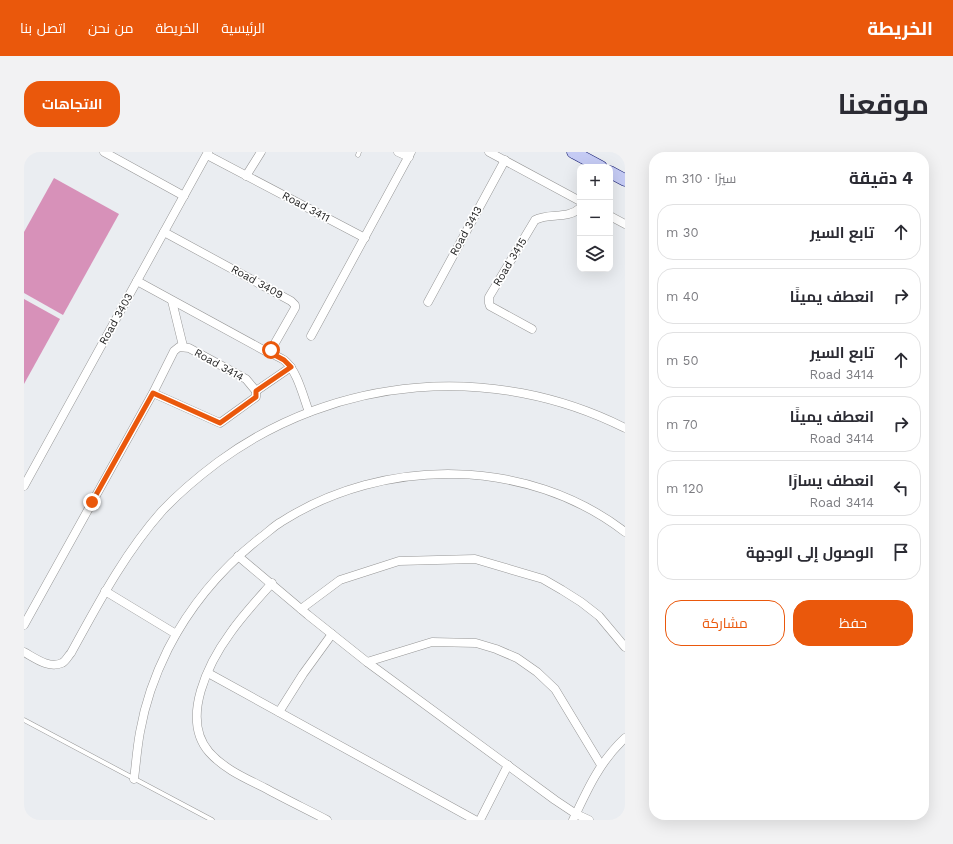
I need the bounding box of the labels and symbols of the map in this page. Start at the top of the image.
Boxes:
street label: Road 3411 [280,189,332,225]
street label: Road 3413 [447,204,485,258]
street label: Road 3415 [490,235,530,289]
street label: Road 3409 [229,262,285,302]
street label: Road 3403 [97,291,135,347]
route start [262,341,280,359]
street label: Road 3414 [192,346,246,384]
route end [83,493,101,511]

